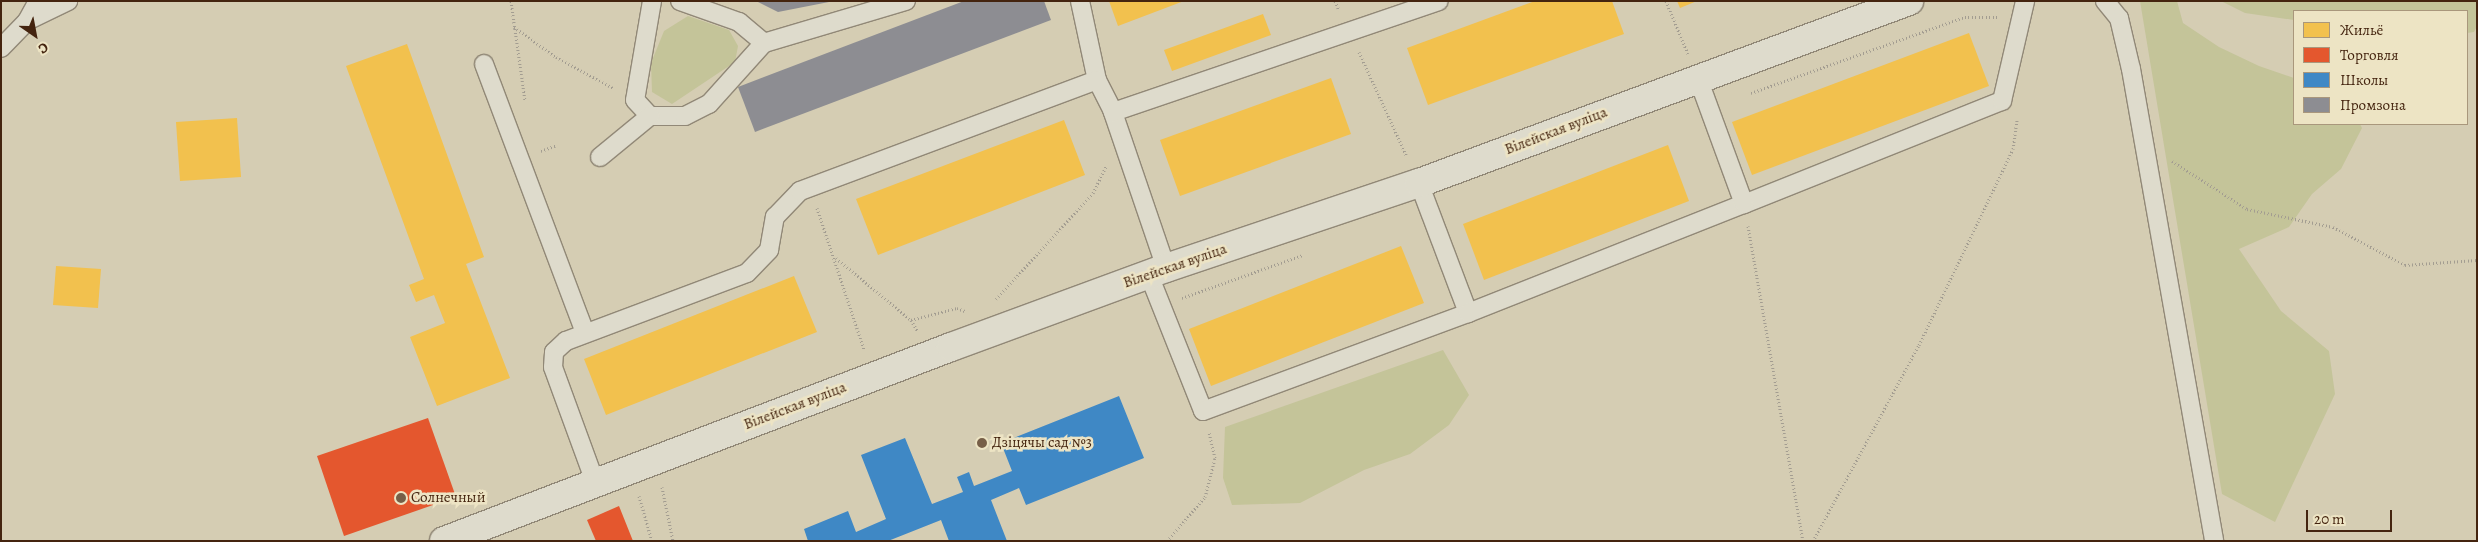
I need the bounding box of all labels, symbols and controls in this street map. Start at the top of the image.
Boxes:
north arrow [10,10,60,60]
legend [2293,10,2468,125]
text: Жильё [2340,20,2383,40]
text: С [35,38,52,58]
text: Торговля [2340,45,2398,65]
text: Школы [2340,70,2388,90]
text: Промзона [2340,95,2406,115]
street label: Вілейская вуліца [1502,103,1610,159]
street label: Вілейская вуліца [1121,240,1229,292]
street label: Вілейская вуліца [741,378,849,434]
place label: Дзіцячы сад №3 [992,434,1092,452]
marker: Дзіцячы сад №3 [976,437,988,449]
place label: Солнечный [411,489,485,507]
marker: Солнечный [395,492,407,504]
scale bar [2308,500,2394,532]
text: 20 m [2314,509,2345,529]

